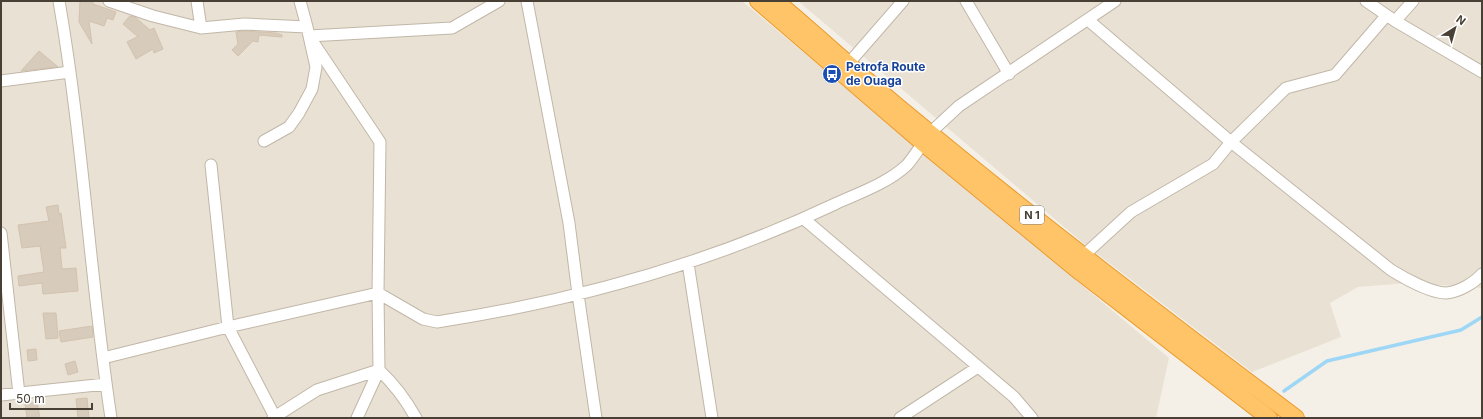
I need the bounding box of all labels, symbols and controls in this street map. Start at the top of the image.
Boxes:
north arrow [1435,8,1475,48]
text: N [1453,12,1469,28]
place label: Petrofa Route de Ouaga [846,59,926,88]
bus stop icon: Petrofa Route de Ouaga [821,63,843,85]
road number: N 1 [1020,206,1044,224]
scale bar [10,385,92,411]
text: 50 m [16,391,45,406]

